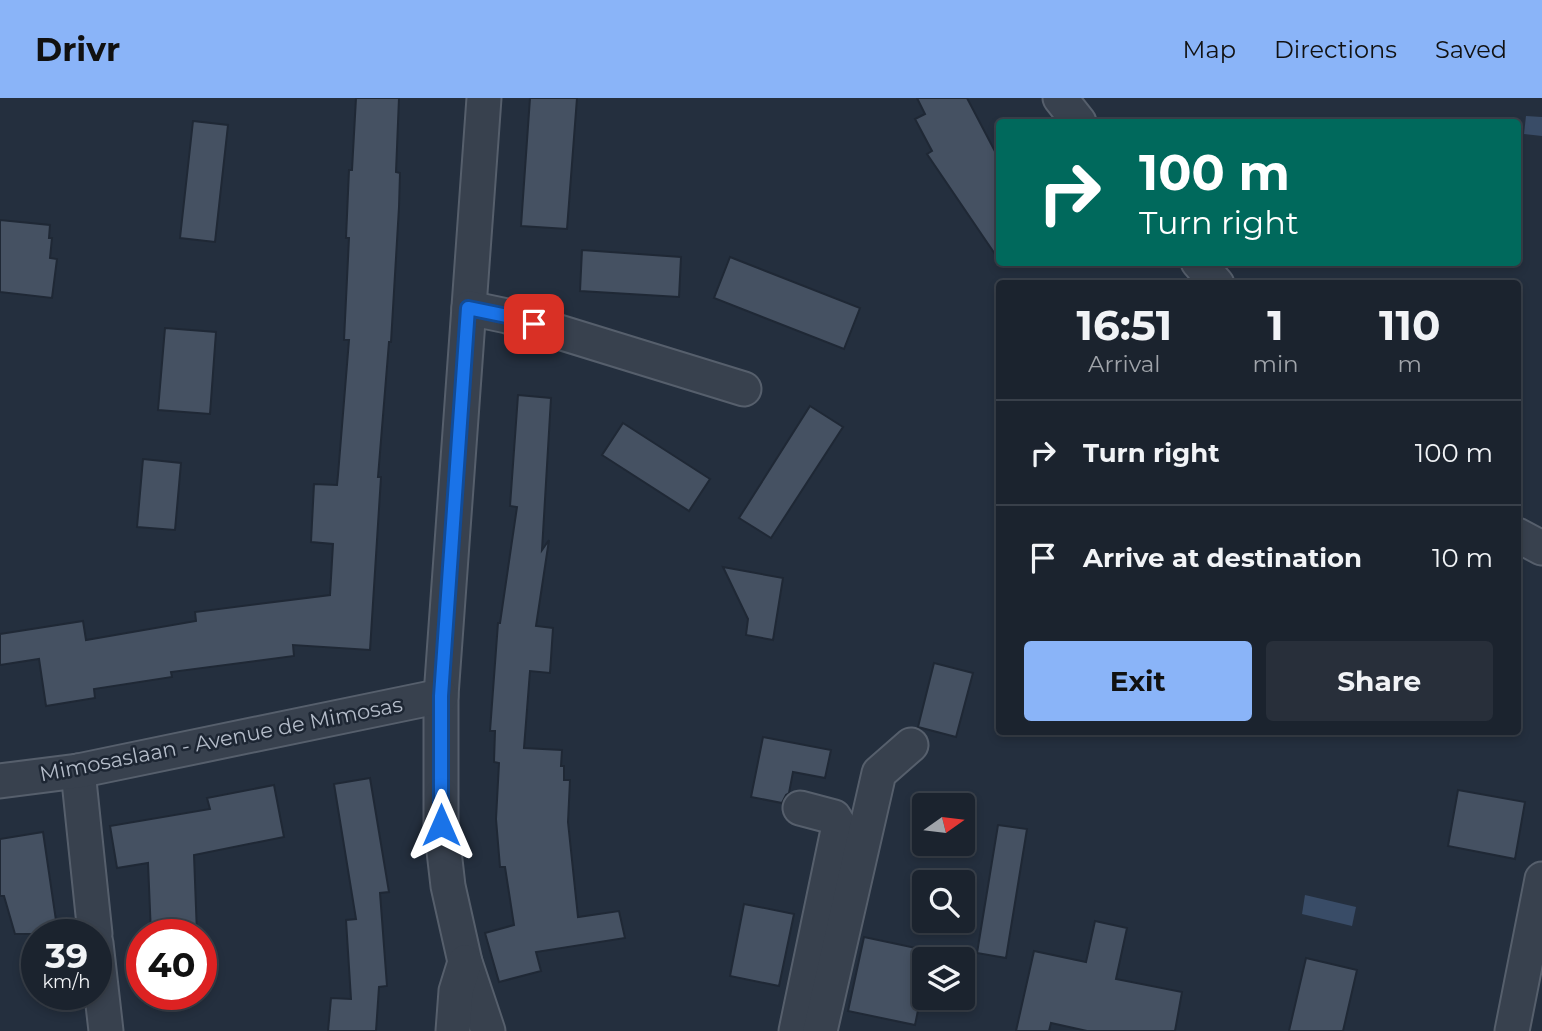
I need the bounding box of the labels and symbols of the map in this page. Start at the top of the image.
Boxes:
pin [504,294,564,354]
street label: Mimosaslaan - Avenue de Mimosas [38,692,404,786]
position arrow [404,788,478,862]
north arrow [912,793,975,856]
speed limit sign: 40 [126,919,217,1010]

